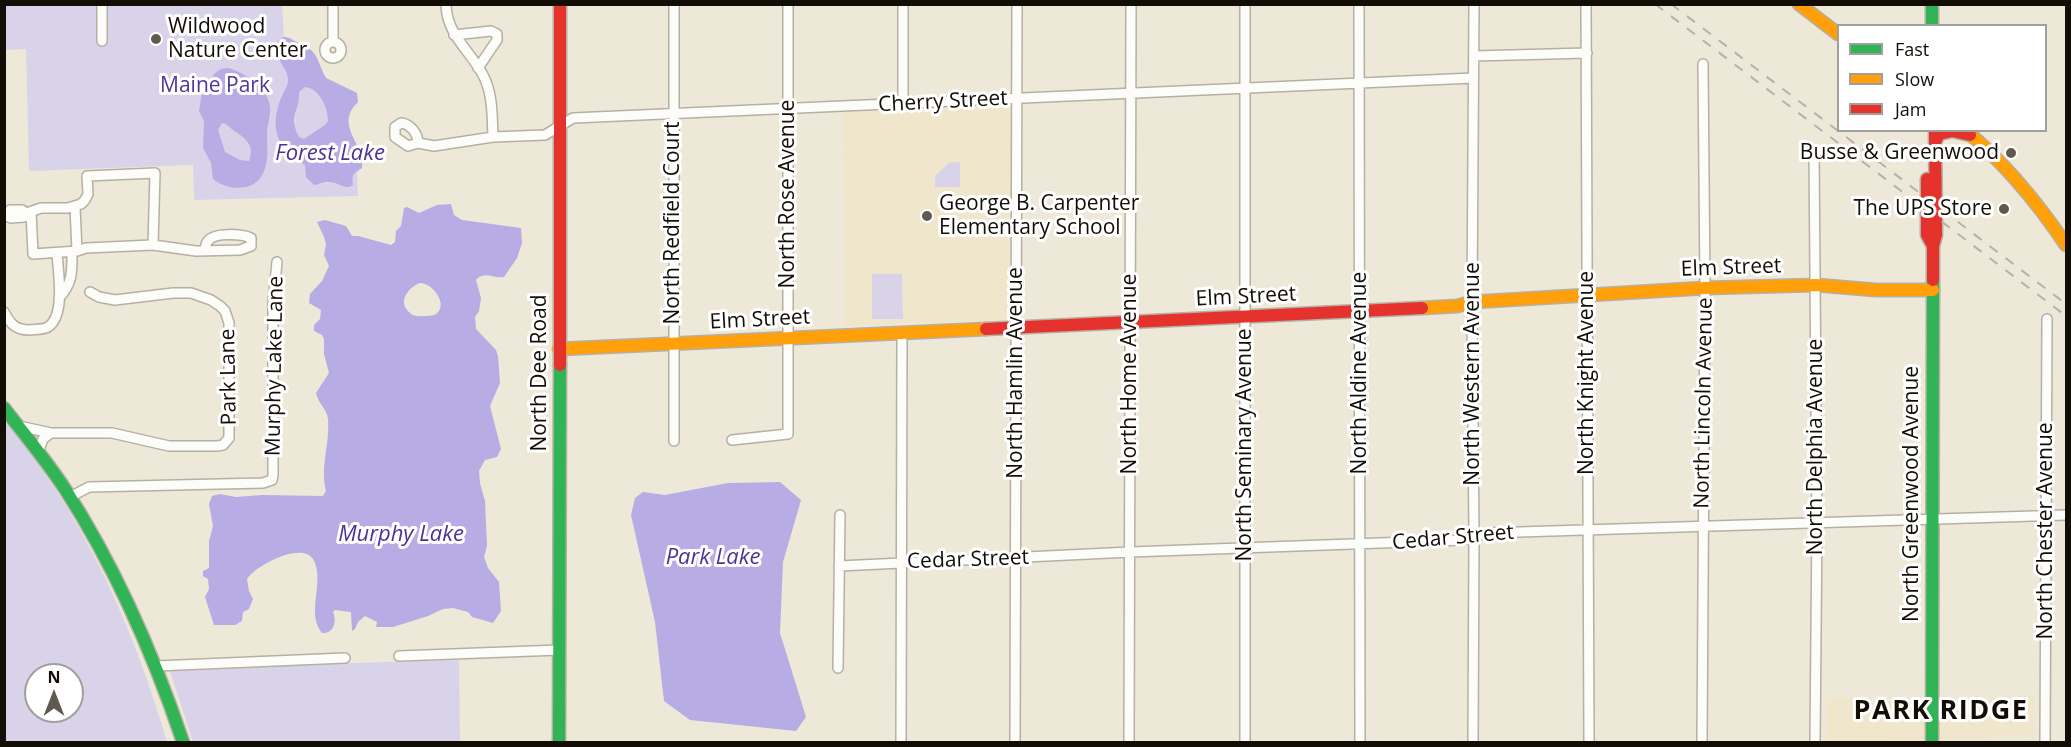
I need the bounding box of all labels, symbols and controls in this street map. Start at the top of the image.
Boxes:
place label: Wildwood Nature Center [168,14,307,64]
legend [1837,24,2047,132]
marker: Wildwood Nature Center [149,32,163,46]
text: Fast [1895,37,1929,61]
text: Slow [1895,67,1934,91]
park label: Maine Park [160,73,270,99]
street label: Cherry Street [878,86,1008,118]
text: Jam [1895,97,1927,121]
street label: North Rose Avenue [775,100,801,288]
street label: North Redfield Court [660,121,686,325]
place label: Busse & Greenwood [1800,140,1999,166]
water label: Forest Lake [275,141,385,167]
marker: Busse & Greenwood [2004,146,2018,160]
place label: George B. Carpenter Elementary School [939,191,1139,241]
place label: The UPS Store [1853,196,1992,222]
marker: The UPS Store [1997,202,2011,216]
marker: George B. Carpenter Elementary School [920,209,934,223]
street label: Elm Street [1680,254,1782,282]
street label: North Western Avenue [1460,262,1486,486]
street label: North Hamlin Avenue [1003,267,1029,479]
street label: North Knight Avenue [1574,271,1600,475]
street label: North Aldine Avenue [1347,272,1373,474]
street label: North Home Avenue [1117,274,1143,474]
street label: Murphy Lake Lane [261,276,289,456]
street label: Elm Street [1195,282,1297,312]
street label: North Dee Road [527,294,553,452]
street label: North Lincoln Avenue [1690,297,1718,509]
street label: Elm Street [709,305,811,335]
street label: Park Lane [216,328,242,426]
street label: North Seminary Avenue [1232,328,1258,562]
street label: North Delphia Avenue [1803,339,1829,555]
street label: North Greenwood Avenue [1899,366,1925,622]
street label: North Chester Avenue [2033,422,2059,640]
street label: Cedar Street [1391,520,1515,556]
water label: Murphy Lake [338,522,464,548]
water label: Park Lake [666,545,760,571]
street label: Cedar Street [906,545,1030,575]
north arrow [24,663,84,723]
text: N [47,666,61,688]
district label: PARK RIDGE [1854,695,2028,727]

